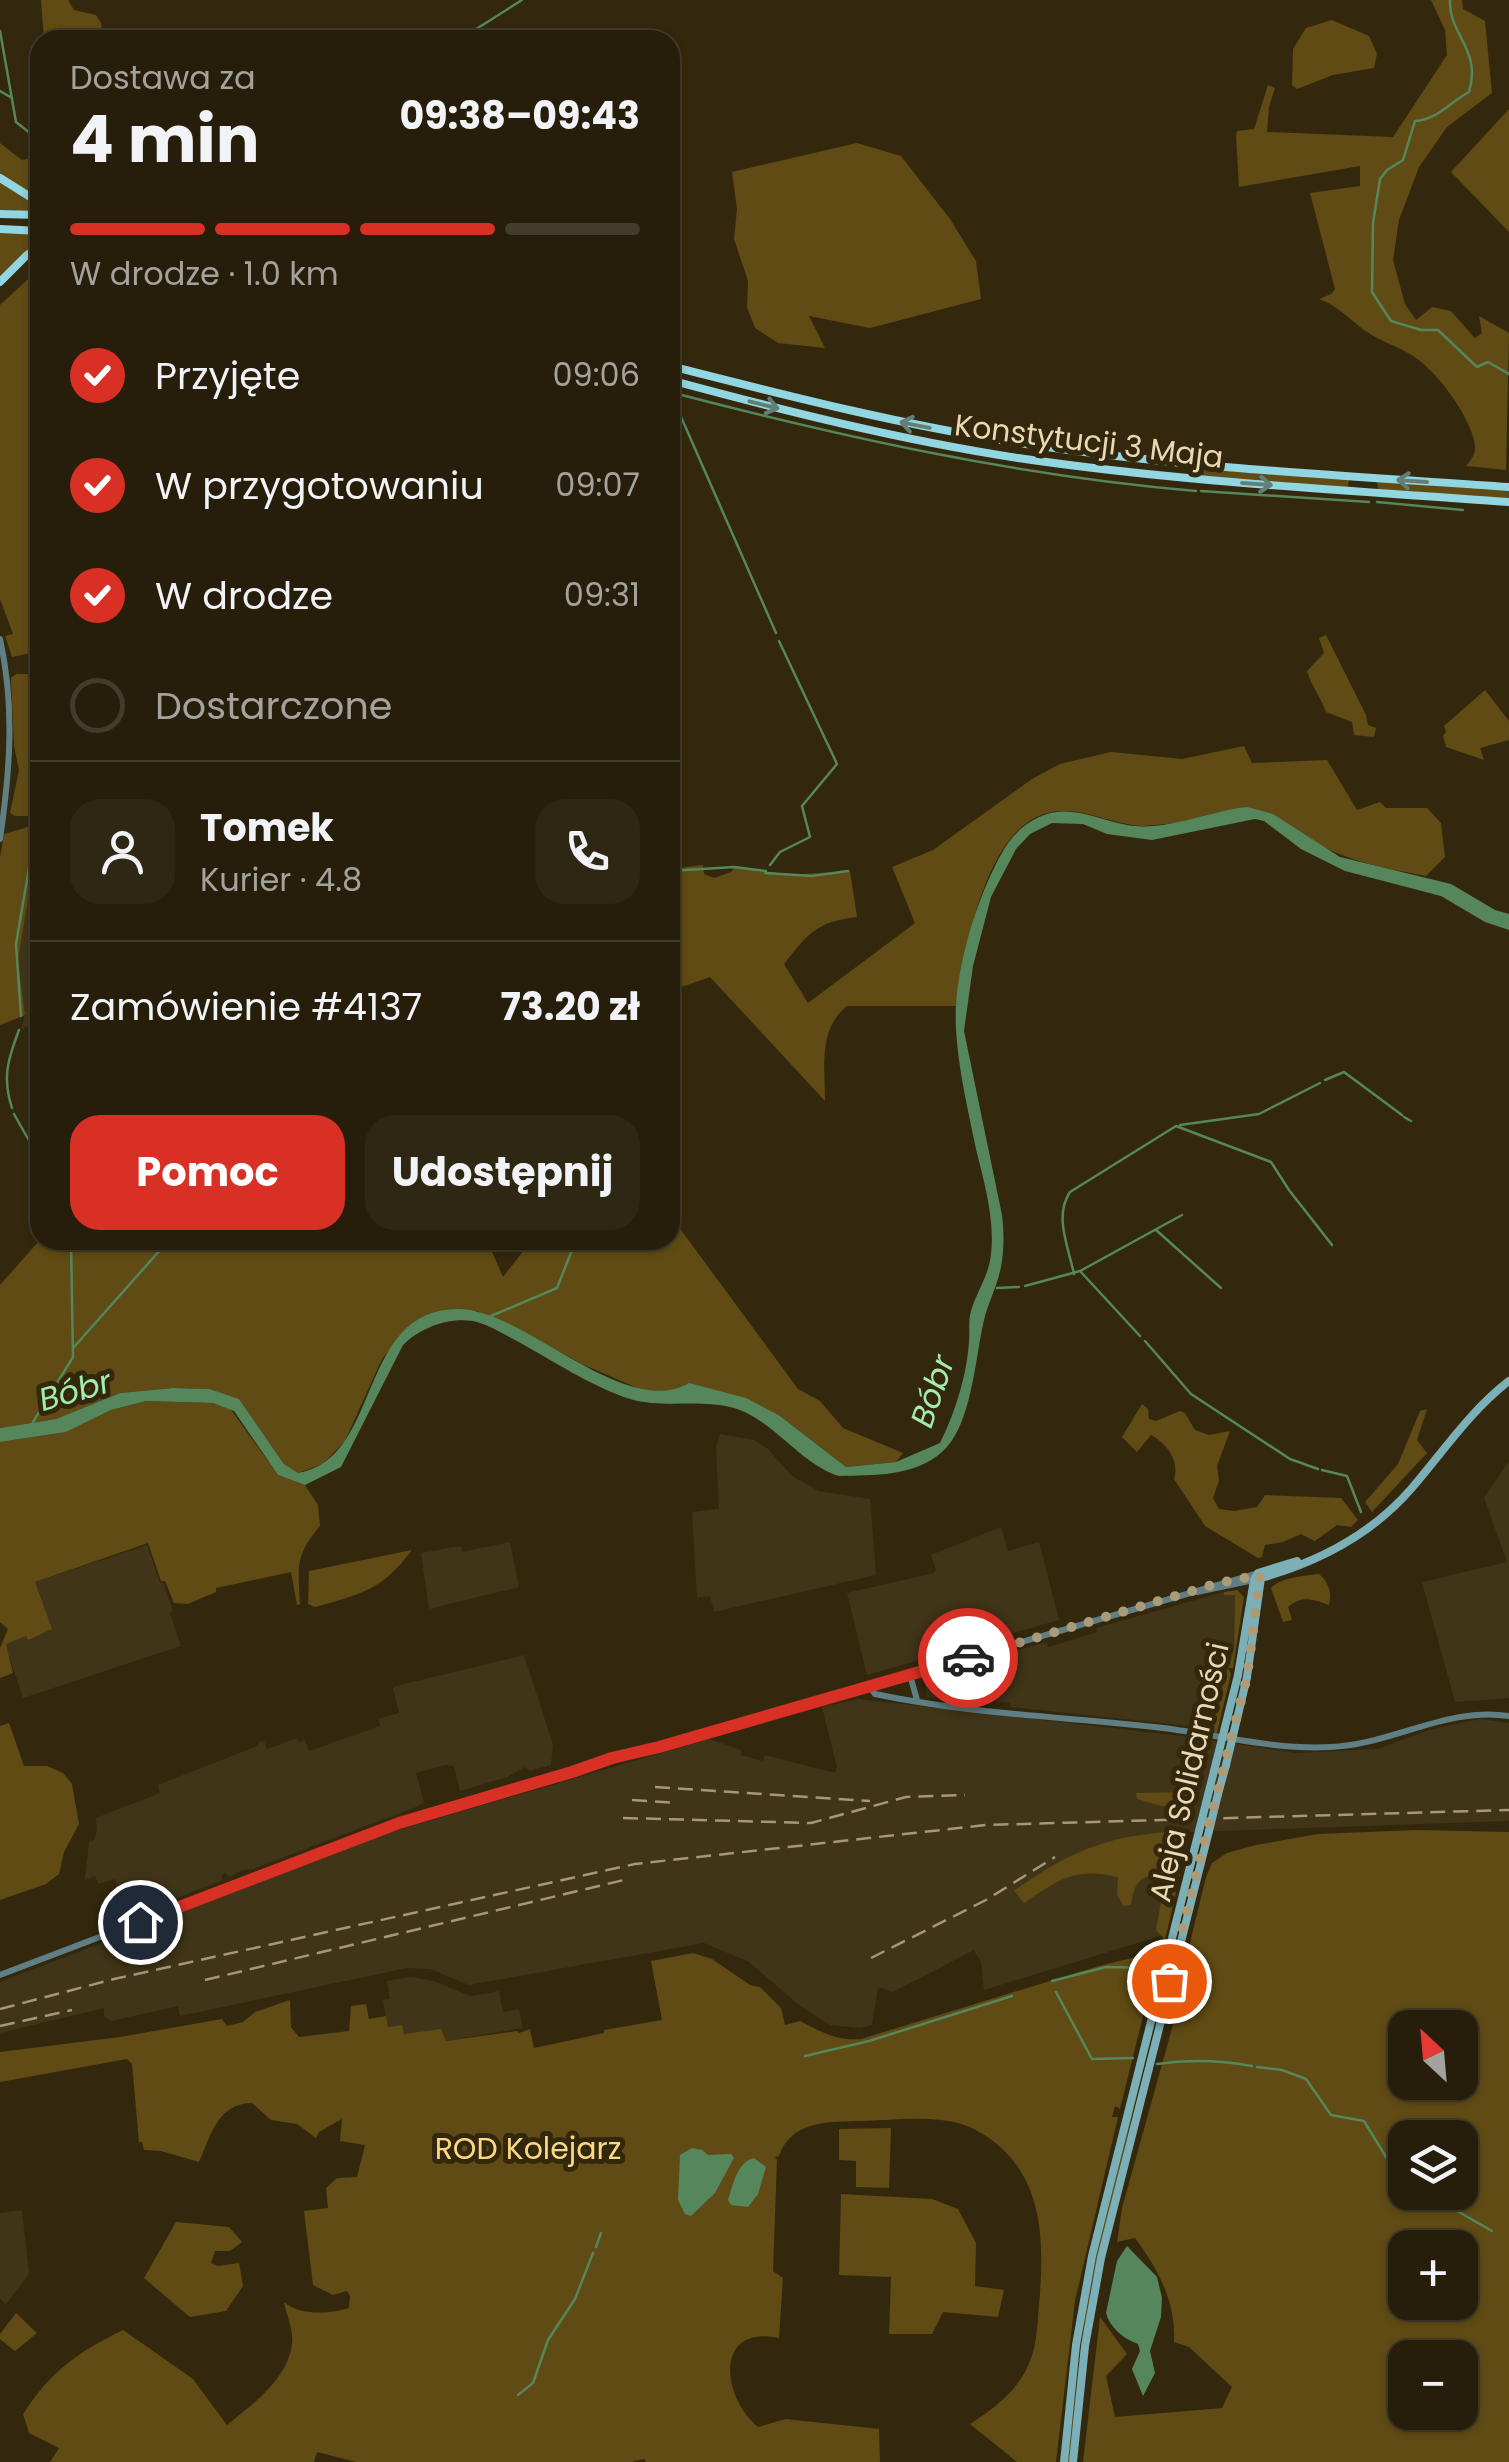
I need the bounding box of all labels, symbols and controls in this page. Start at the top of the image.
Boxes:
text: Dostawa za [70,55,256,100]
text: 09:38–09:43 [399,89,640,142]
text: 4 min [70,94,260,185]
text: W drodze · 1.0 km [70,251,339,296]
icon: check [70,348,125,403]
text: Przyjęte [155,349,300,402]
text: 09:06 [553,352,640,397]
one-way arrow [747,397,779,415]
street label: Konstytucji 3 Maja [952,403,1226,479]
one-way arrow [899,415,932,434]
icon: check [70,458,125,513]
text: W przygotowaniu [155,459,484,512]
text: 09:07 [555,462,640,507]
one-way arrow [1396,471,1428,490]
one-way arrow [1241,475,1273,494]
icon: check [70,568,125,623]
text: W drodze [155,569,333,622]
text: 09:31 [564,572,640,617]
text: Dostarczone [155,679,392,732]
button: person [70,799,175,904]
button: phone [535,799,640,904]
text: Tomek [200,801,334,854]
text: Kurier · 4.8 [200,857,362,902]
text: Zamówienie #4137 [70,980,422,1033]
text: 73.20 zł [500,980,640,1033]
button: Pomoc [70,1115,345,1230]
button: Udostępnij [365,1115,640,1230]
water label: Bóbr [899,1348,966,1433]
water label: Bóbr [33,1358,118,1422]
courier [918,1608,1018,1708]
icon: car [941,1631,996,1686]
street label: Aleja Solidarności [1138,1638,1240,1906]
pin [98,1880,183,1965]
icon: home [113,1895,168,1950]
pin [1127,1939,1212,2024]
icon: bag [1142,1954,1197,2009]
north arrow [1388,2010,1478,2100]
map controls [1388,2010,1478,2430]
button: layers [1388,2120,1478,2210]
park label: ROD Kolejarz [435,2127,621,2170]
button: + [1388,2230,1478,2320]
button: − [1388,2340,1478,2430]

